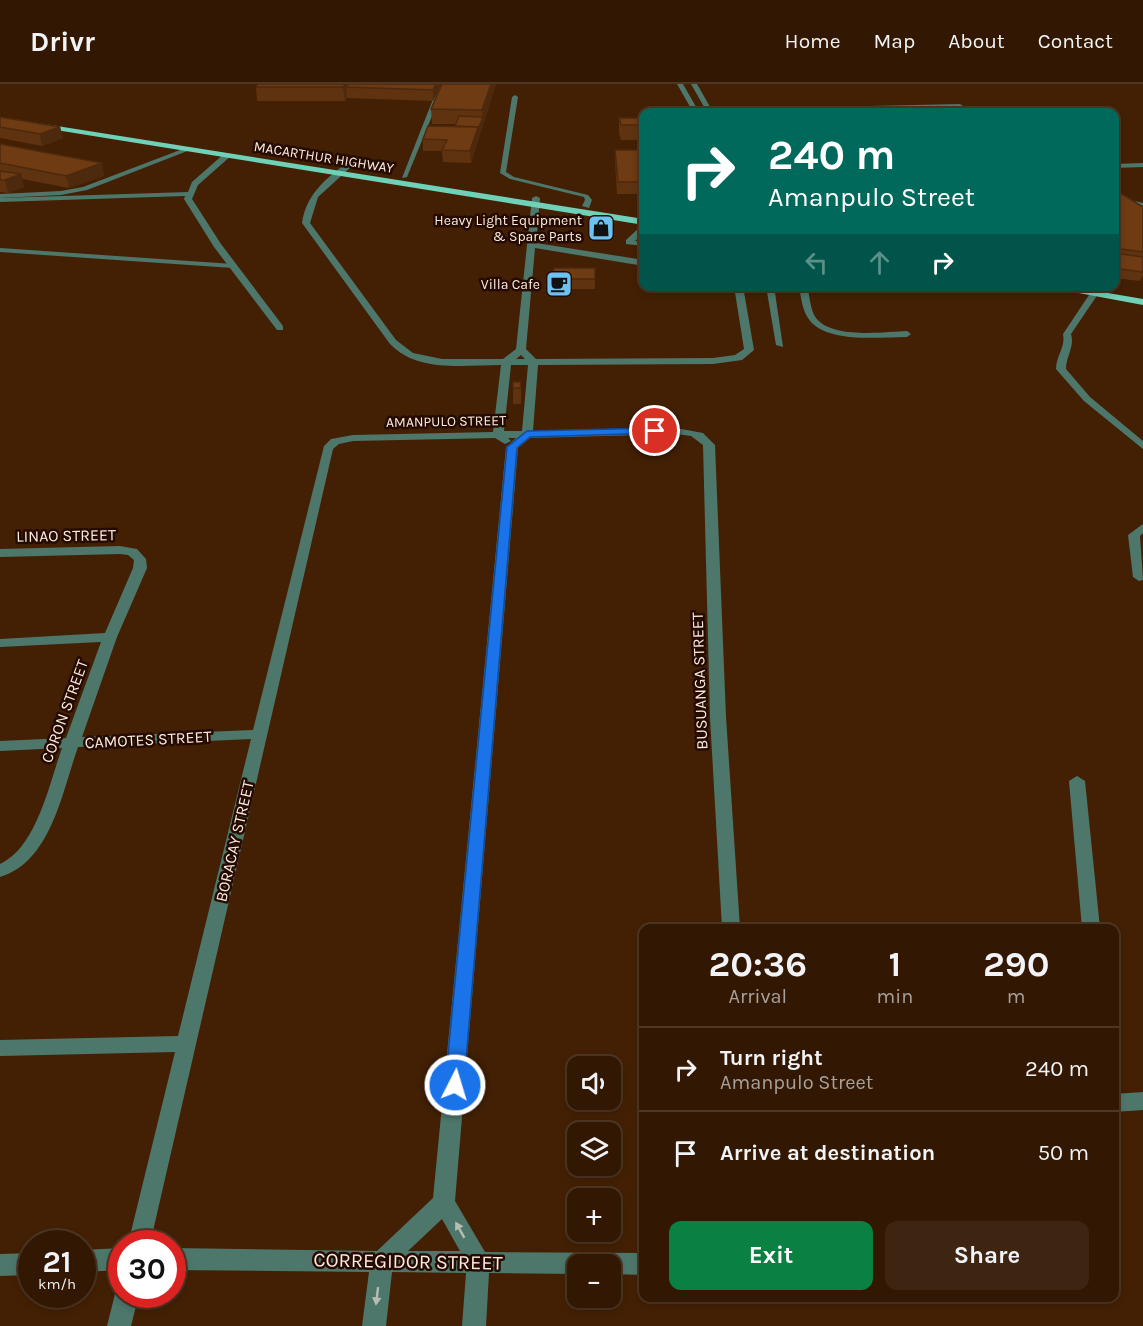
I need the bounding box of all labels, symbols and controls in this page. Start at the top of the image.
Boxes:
text: Drivr [30,25,95,58]
text: Home [785,29,841,53]
text: Map [874,29,915,53]
text: About [948,29,1005,53]
text: Contact [1038,29,1113,53]
text: 240 m [768,130,895,180]
icon: right [669,132,747,210]
street label: MACARTHUR HIGHWAY [253,138,395,177]
text: Amanpulo Street [768,181,975,213]
place label: Heavy Light Equipment & Spare Parts [434,212,582,245]
shop icon: Heavy Light Equipment & Spare Parts [586,213,616,243]
icon: left [800,246,833,279]
icon: ahead [863,246,896,279]
icon: right [926,246,959,279]
cafe icon: Villa Cafe [544,269,574,299]
place label: Villa Cafe [481,276,540,293]
pin [629,405,680,456]
street label: AMANPULO STREET [386,412,506,431]
icon: arrive [638,414,671,447]
street label: LINAO STREET [16,525,116,546]
street label: BUSUANGA STREET [688,612,711,750]
street label: CORON STREET [37,657,92,765]
street label: CAMOTES STREET [84,727,212,752]
street label: BORACAY STREET [211,779,258,904]
text: 20:36 [709,943,807,985]
text: 1 [889,943,901,985]
text: 290 [983,943,1049,985]
text: Arrival [729,985,787,1008]
text: min [877,985,913,1008]
text: m [1007,985,1026,1008]
text: Turn right [720,1045,823,1071]
position arrow [423,1053,487,1117]
icon: right [669,1053,702,1086]
map controls [567,1056,621,1308]
button: sound [567,1056,621,1110]
text: 240 m [1025,1056,1089,1082]
text: Amanpulo Street [720,1071,873,1094]
button: layers [567,1122,621,1176]
icon: arrive [669,1137,702,1170]
text: Arrive at destination [720,1140,935,1166]
text: 50 m [1038,1140,1089,1166]
button: + [567,1188,621,1242]
one-way arrow [455,1221,465,1238]
button: Exit [669,1221,873,1290]
button: Share [885,1221,1089,1290]
speed limit sign: 30 [108,1230,186,1308]
text: 21 [43,1244,71,1280]
street label: CORREGIDOR STREET [313,1248,503,1275]
button: − [567,1254,621,1308]
text: km/h [38,1275,76,1293]
one-way arrow [373,1287,382,1306]

